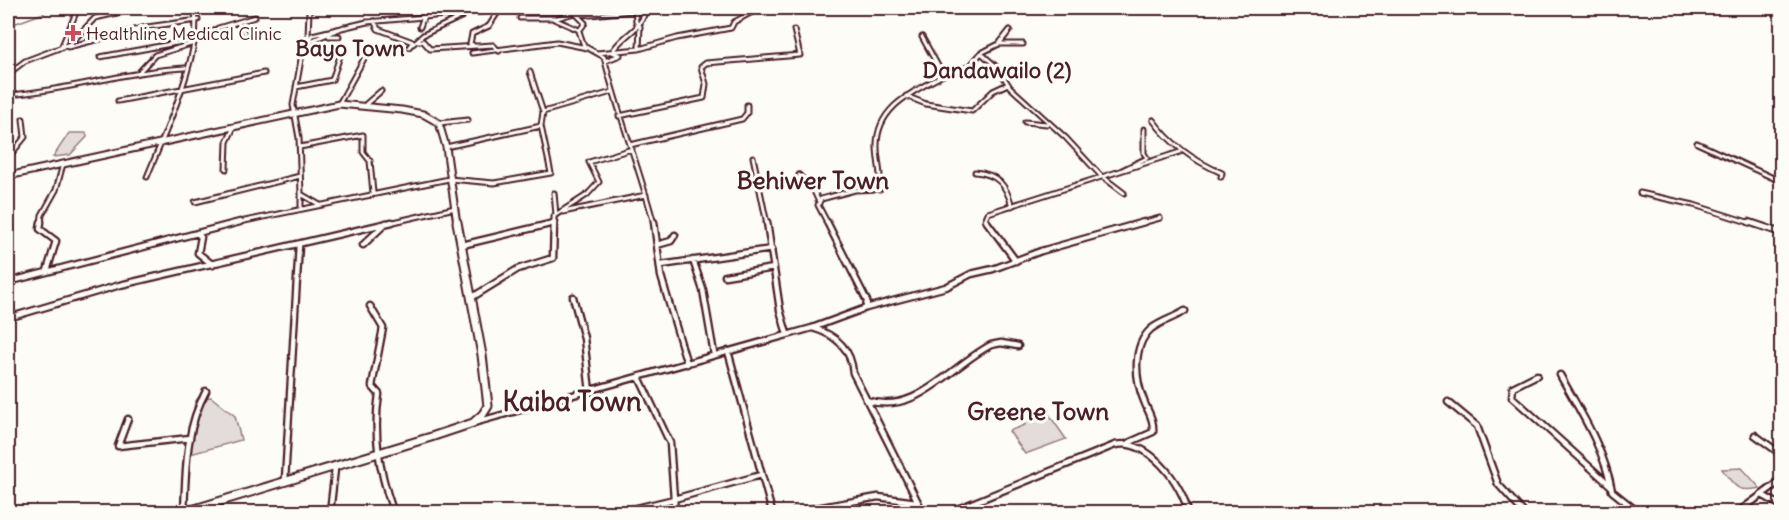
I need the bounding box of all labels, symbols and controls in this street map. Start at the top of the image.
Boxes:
place label: Healthline Medical Clinic [86,22,282,45]
marker: Healthline Medical Clinic [64,24,82,42]
district label: Bayo Town [295,34,405,62]
district label: Dandawailo (2) [923,56,1072,84]
district label: Behiwer Town [737,165,889,195]
district label: Kaiba Town [502,384,642,418]
district label: Greene Town [967,396,1109,426]

